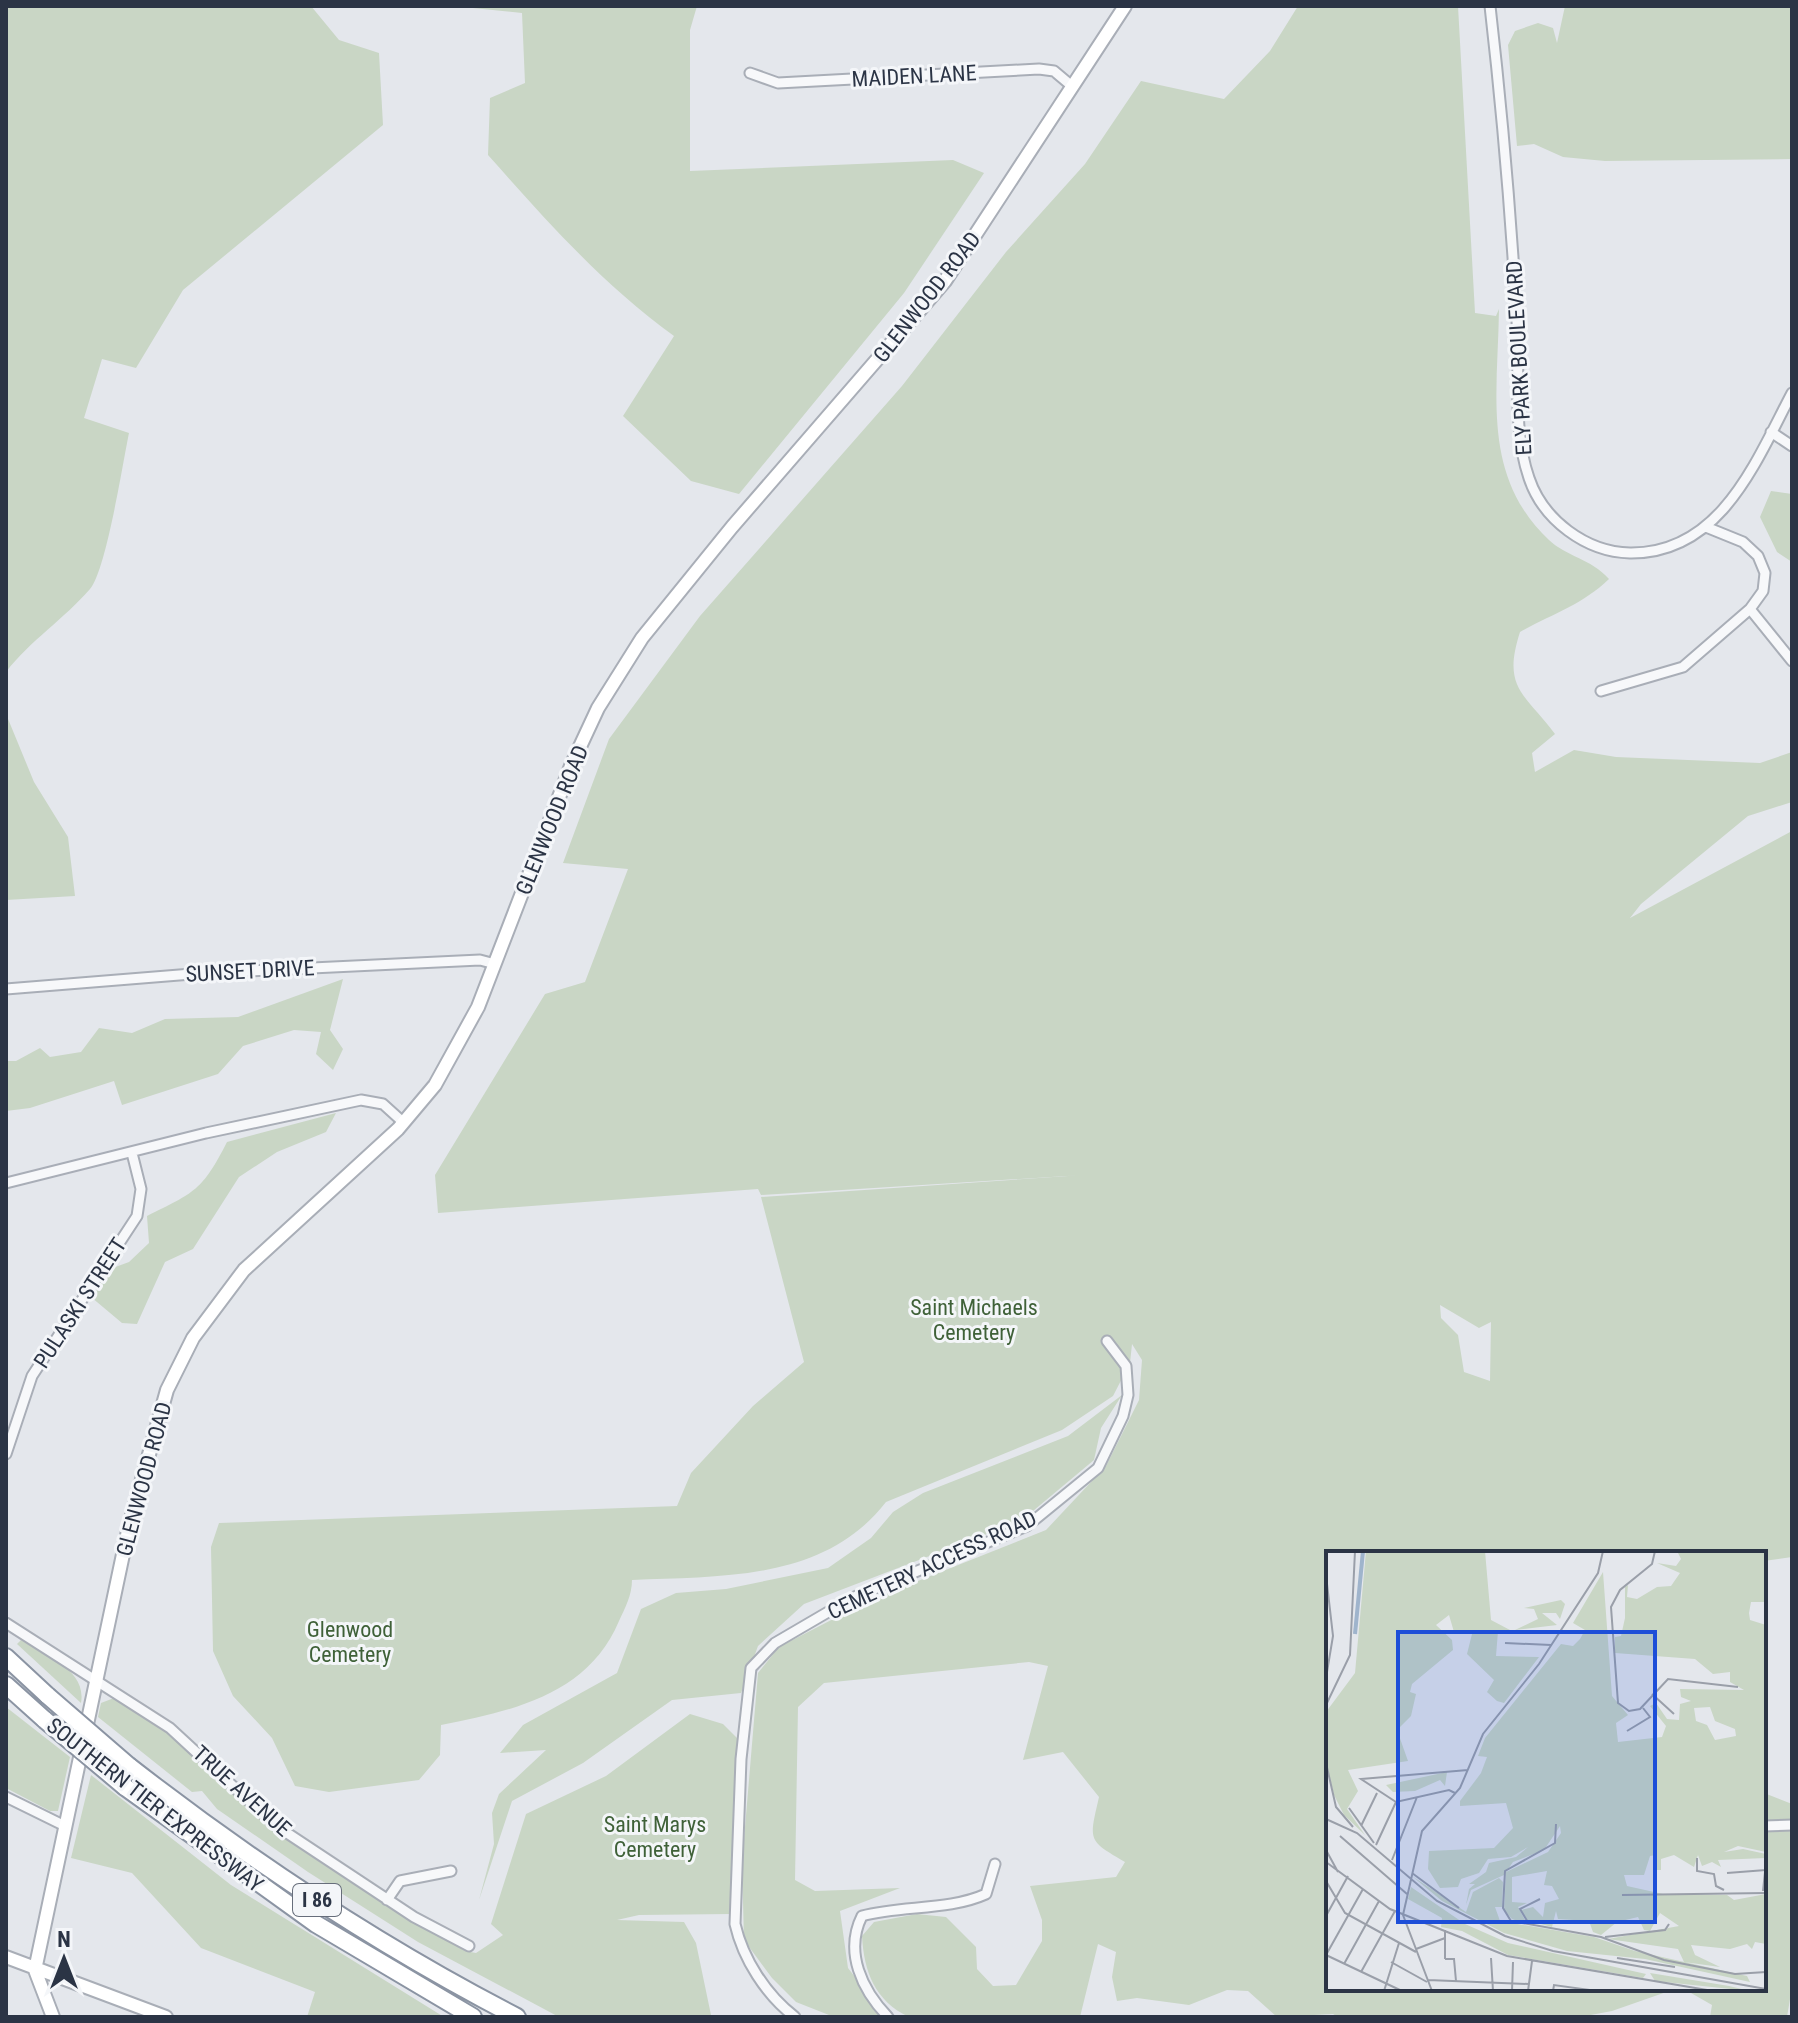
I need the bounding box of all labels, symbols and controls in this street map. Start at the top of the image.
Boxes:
street label: MAIDEN LANE [851,60,977,92]
street label: GLENWOOD ROAD [868,227,986,367]
street label: ELY PARK BOULEVARD [1501,260,1537,456]
street label: GLENWOOD ROAD [511,742,593,898]
street label: SUNSET DRIVE [185,955,315,987]
street label: PULASKI STREET [29,1233,131,1373]
park label: Saint Michaels Cemetery [910,1295,1038,1345]
street label: GLENWOOD ROAD [111,1399,177,1559]
street label: CEMETERY ACCESS ROAD [824,1506,1040,1624]
inset map [1326,1551,1766,1991]
park label: Glenwood Cemetery [307,1617,393,1667]
street label: SOUTHERN TIER EXPRESSWAY [42,1713,269,1898]
street label: TRUE AVENUE [188,1740,296,1842]
park label: Saint Marys Cemetery [604,1812,706,1862]
road number: I 86 [293,1884,341,1916]
north arrow [24,1919,104,1999]
text: N [57,1927,71,1952]

